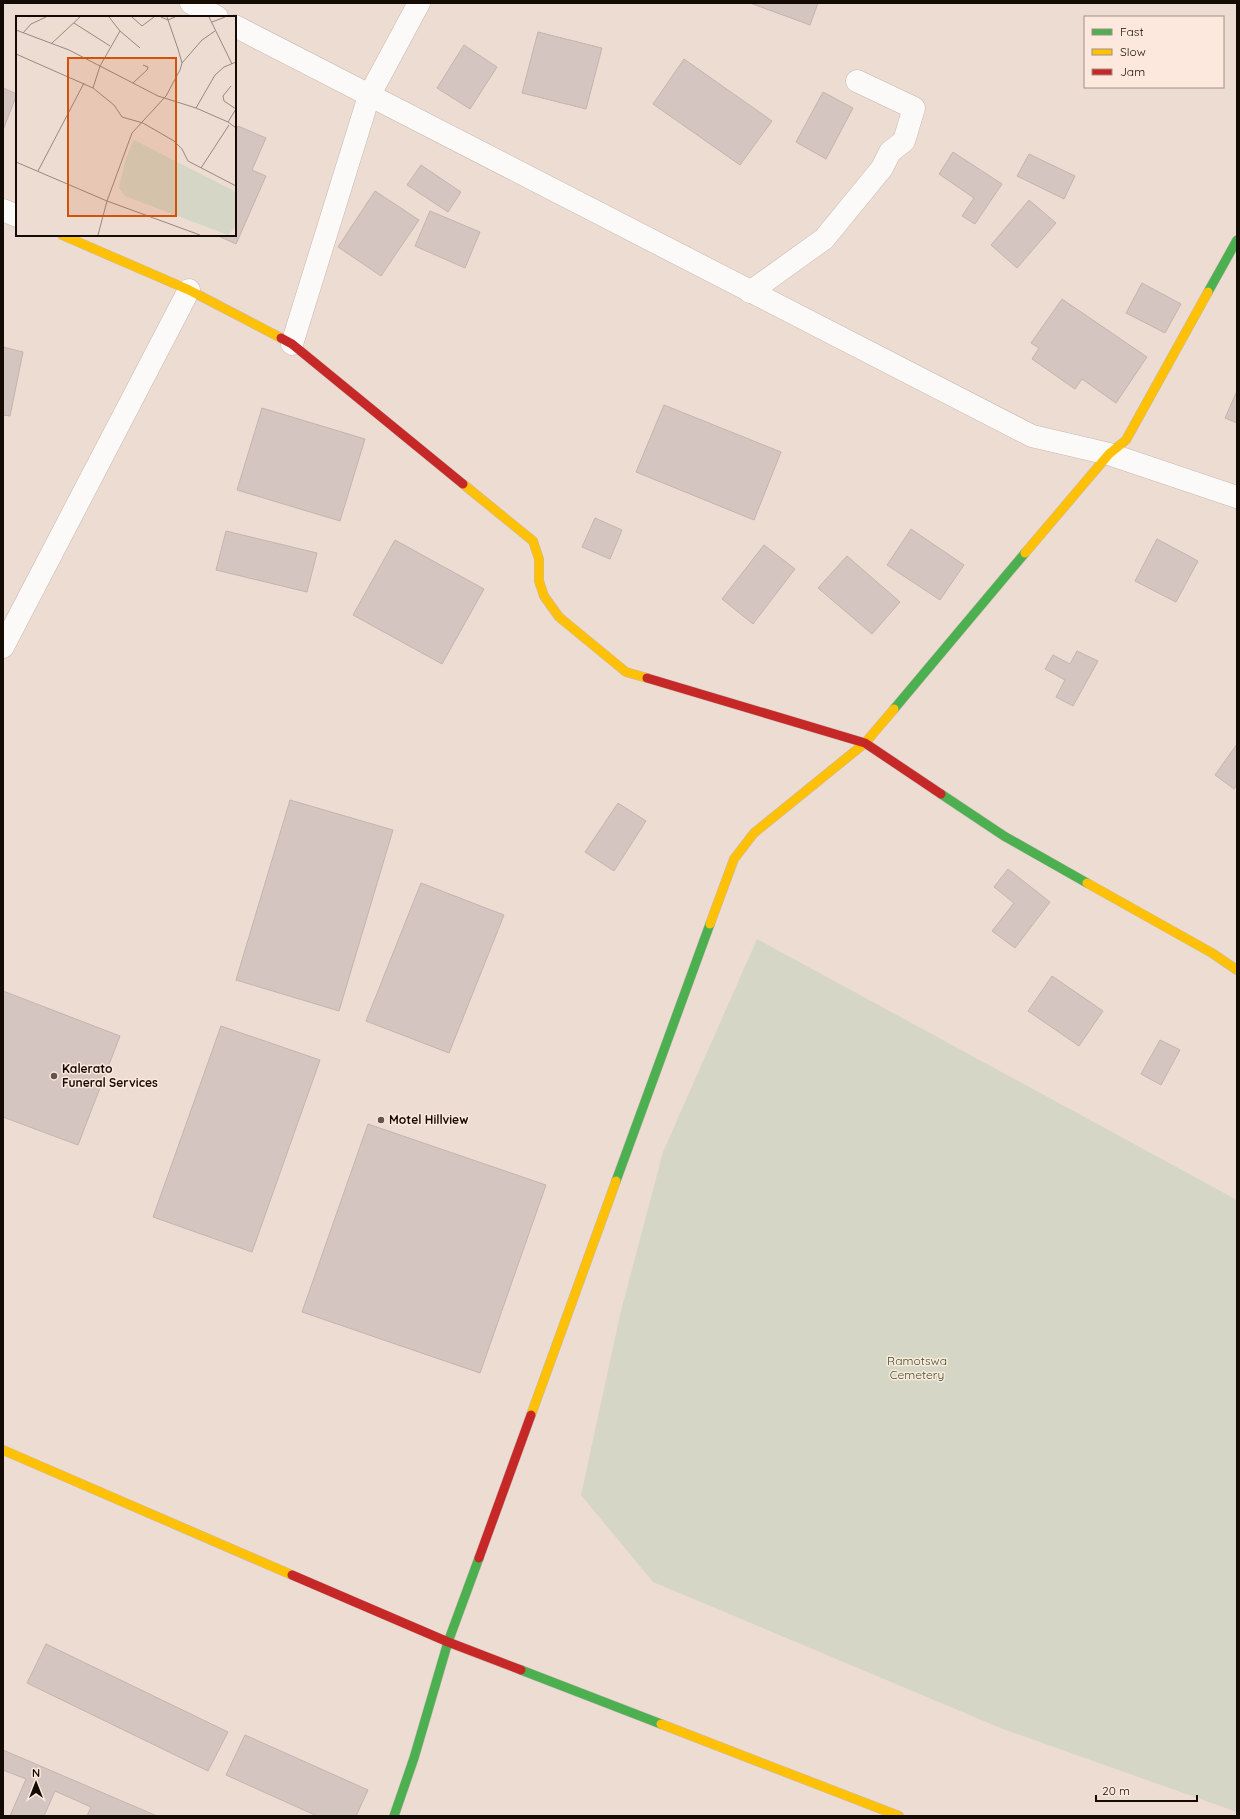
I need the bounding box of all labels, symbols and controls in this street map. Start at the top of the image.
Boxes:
inset map [16,16,236,236]
legend [1084,16,1224,88]
text: Fast [1120,24,1144,39]
text: Slow [1120,44,1146,59]
text: Jam [1120,64,1145,79]
place label: Kalerato Funeral Services [62,1061,158,1090]
marker: Kalerato Funeral Services [49,1071,59,1081]
place label: Motel Hillview [389,1112,468,1127]
marker: Motel Hillview [376,1115,386,1125]
park label: Ramotswa Cemetery [887,1353,947,1382]
north arrow [16,1763,56,1803]
text: N [32,1766,40,1780]
scale bar [1096,1777,1197,1803]
text: 20 m [1102,1783,1130,1798]

